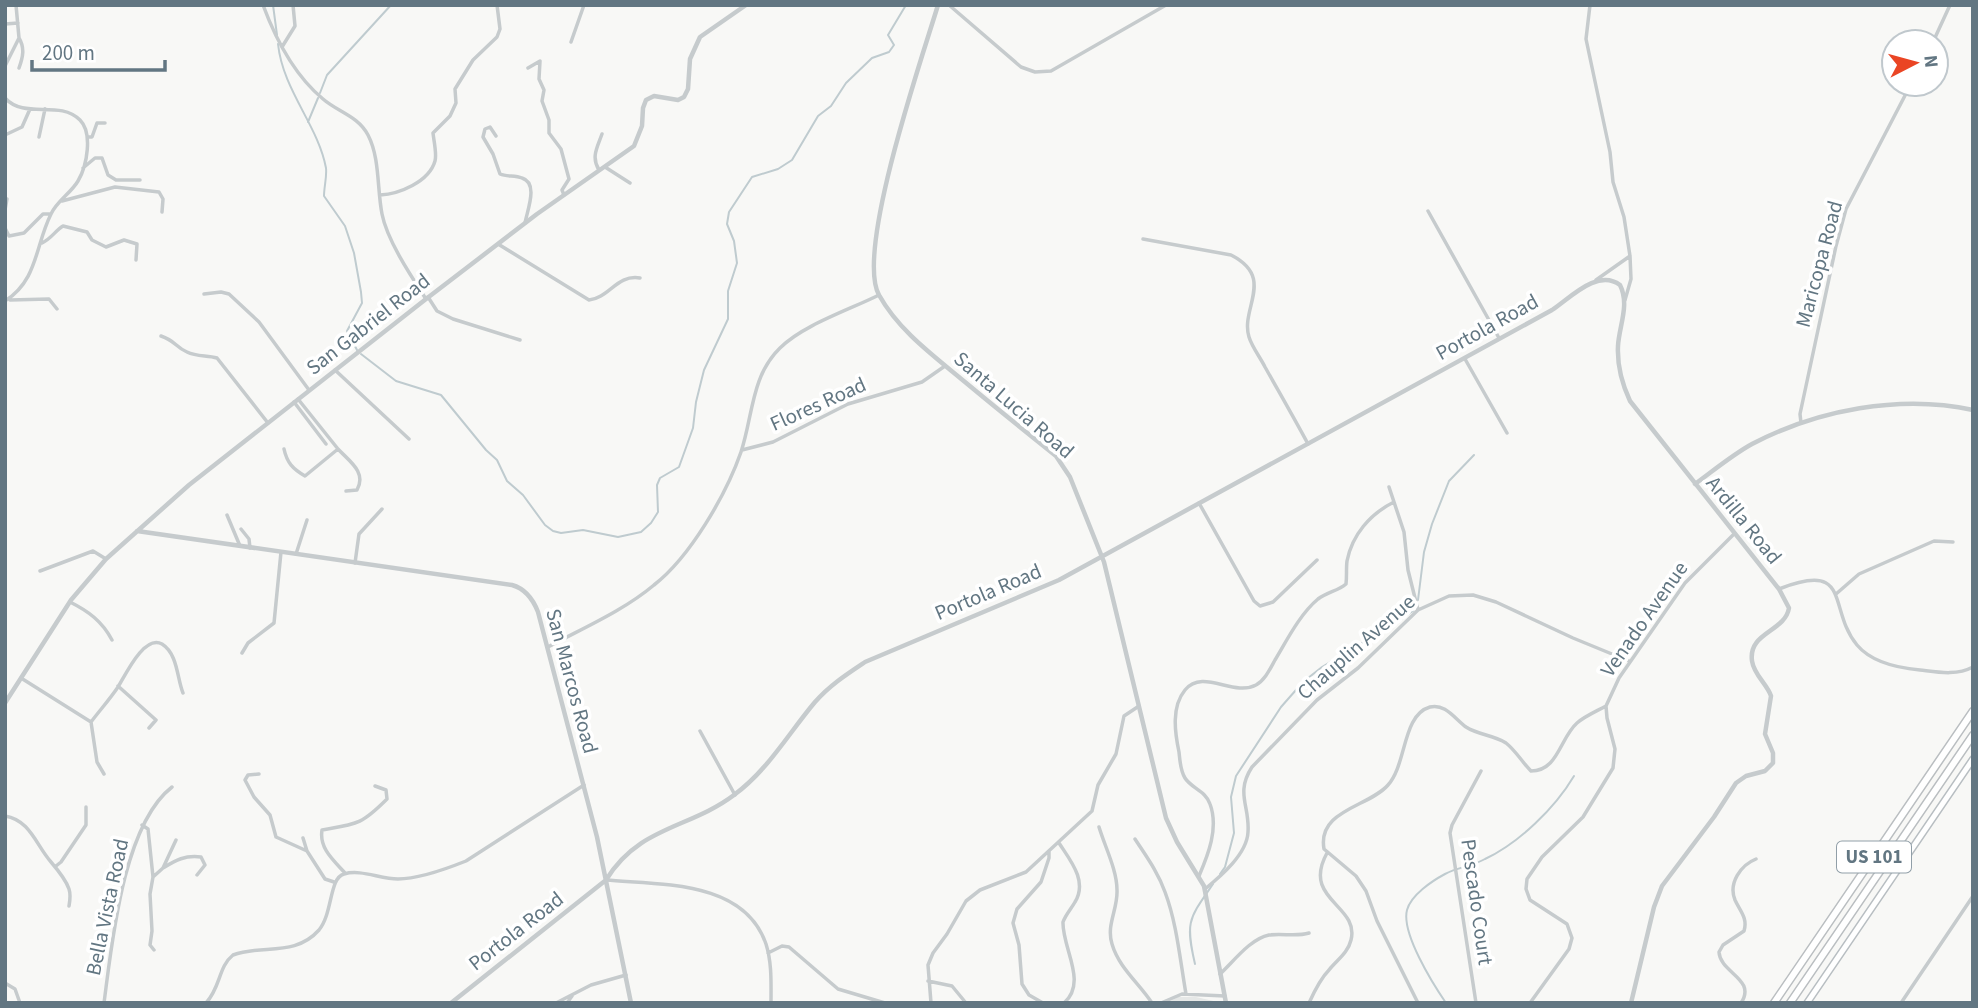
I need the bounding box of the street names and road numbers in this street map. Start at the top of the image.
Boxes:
street label: Maricopa Road [1788,197,1850,331]
street label: San Gabriel Road [300,266,436,382]
street label: Portola Road [1430,286,1544,368]
street label: Santa Lucia Road [947,344,1081,466]
street label: Flores Road [765,369,871,439]
street label: Ardilla Road [1699,469,1789,571]
street label: Venado Avenue [1593,555,1695,683]
street label: Portola Road [930,556,1046,628]
street label: Chauplin Avenue [1290,587,1422,707]
street label: San Marcos Road [538,605,606,757]
street label: Bella Vista Road [78,836,136,978]
street label: Pescado Court [1453,837,1501,967]
road number: US 101 [1837,842,1911,872]
street label: Portola Road [462,884,570,978]

